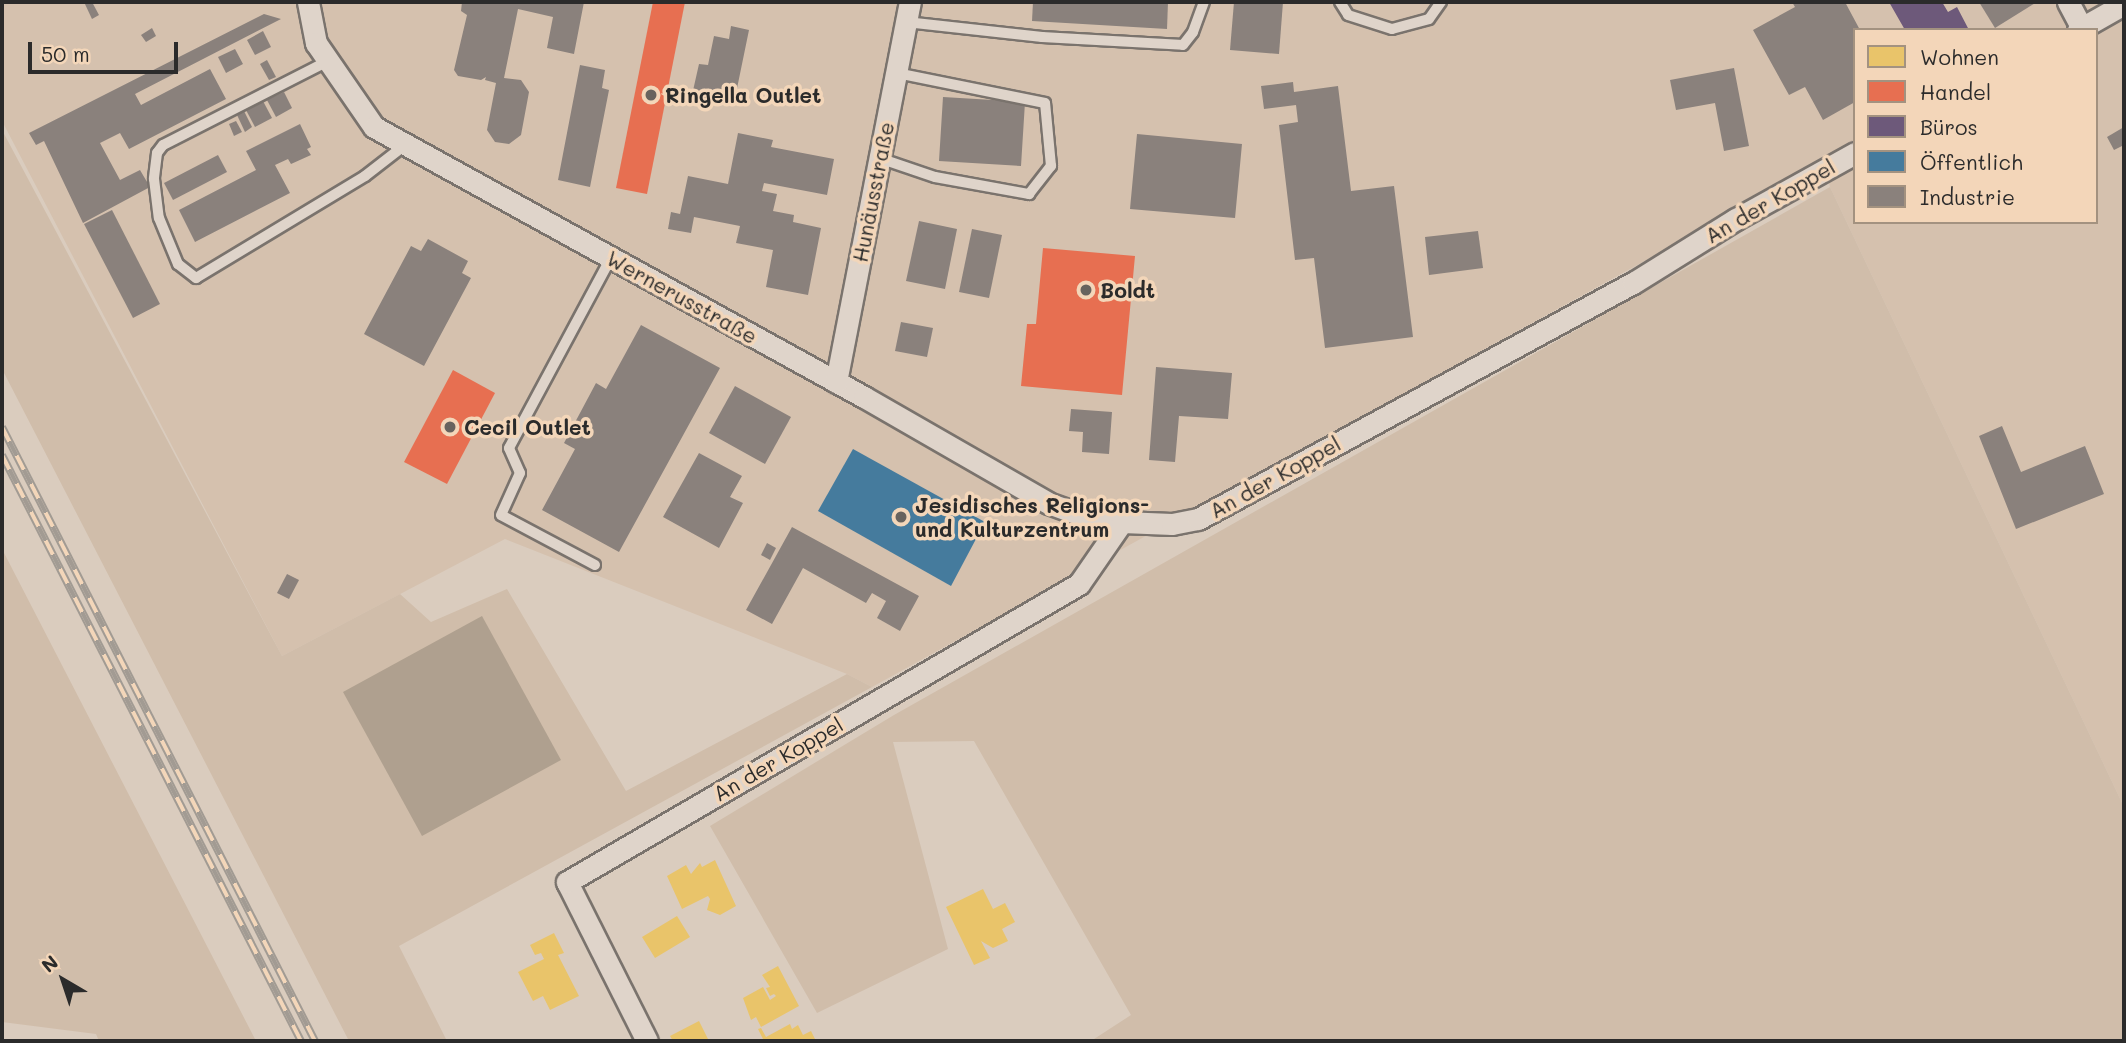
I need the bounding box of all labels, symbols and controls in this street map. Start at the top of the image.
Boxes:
scale bar [32,28,182,72]
legend [1853,28,2098,224]
text: 50 m [41,40,90,67]
text: Wohnen [1920,43,1999,70]
text: Handel [1920,78,1991,105]
place label: Ringella Outlet [665,82,821,108]
marker: Ringella Outlet [643,87,659,103]
text: Büros [1920,113,1978,140]
street label: Hunäusstraße [847,120,899,264]
text: Öffentlich [1920,148,2023,175]
street label: An der Koppel [1701,154,1839,248]
text: Industrie [1920,183,2015,210]
street label: Wernerusstraße [602,245,762,349]
place label: Boldt [1100,277,1155,303]
marker: Boldt [1078,282,1094,298]
place label: Cecil Outlet [464,414,591,440]
marker: Cecil Outlet [442,419,458,435]
street label: An der Koppel [1205,431,1345,523]
place label: Jesidisches Religions- und Kulturzentrum [915,492,1149,542]
marker: Jesidisches Religions- und Kulturzentrum [893,509,909,525]
street label: An der Koppel [709,712,847,806]
north arrow [28,945,98,1015]
text: N [36,949,63,978]

